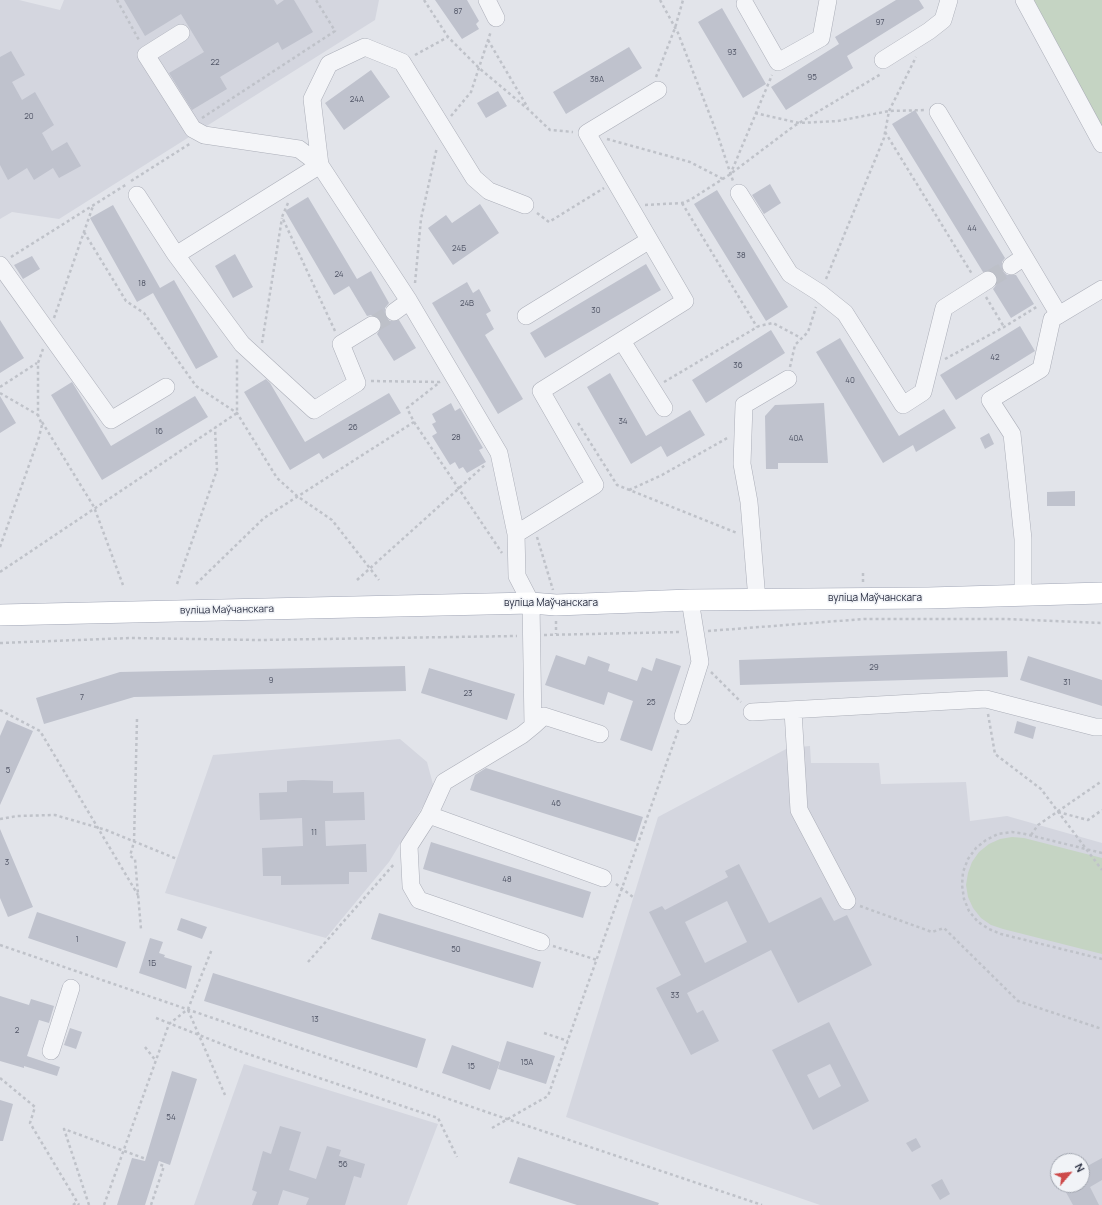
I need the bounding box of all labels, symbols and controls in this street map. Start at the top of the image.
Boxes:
house number: 87 [454,7,462,17]
house number: 97 [876,18,884,28]
house number: 93 [727,48,737,58]
house number: 22 [210,58,220,68]
house number: 95 [807,73,817,83]
house number: 38А [590,75,604,85]
house number: 24А [350,95,364,105]
house number: 20 [24,112,34,122]
house number: 44 [967,224,977,234]
house number: 24Б [452,244,466,254]
house number: 38 [736,251,746,261]
house number: 24 [334,270,344,280]
house number: 18 [138,279,146,289]
house number: 24В [460,299,474,309]
house number: 30 [591,306,601,316]
house number: 42 [990,353,1000,363]
house number: 36 [733,361,743,371]
house number: 40 [845,376,855,386]
house number: 34 [618,417,628,427]
house number: 26 [348,423,358,433]
house number: 16 [155,427,163,437]
house number: 28 [451,433,461,443]
house number: 40А [789,434,803,444]
street label: вуліца Маўчанскага [828,592,922,604]
street label: вуліца Маўчанскага [504,597,598,609]
street label: вуліца Маўчанскага [180,603,274,617]
house number: 29 [869,663,879,673]
house number: 9 [269,676,273,686]
house number: 31 [1063,678,1071,688]
house number: 23 [464,689,472,699]
house number: 7 [80,693,84,703]
house number: 25 [646,698,656,708]
house number: 5 [6,766,10,776]
house number: 46 [551,799,561,809]
house number: 11 [311,828,317,838]
house number: 3 [5,858,9,868]
house number: 48 [502,875,512,885]
house number: 1 [75,935,79,945]
house number: 50 [451,945,461,955]
house number: 1Б [148,959,156,969]
house number: 33 [671,991,679,1001]
house number: 13 [311,1015,319,1025]
house number: 2 [15,1026,19,1036]
house number: 15А [521,1058,533,1068]
house number: 15 [467,1062,475,1072]
house number: 54 [166,1113,176,1123]
north arrow [1050,1153,1090,1193]
house number: 56 [338,1160,348,1170]
text: N [1072,1161,1089,1175]

